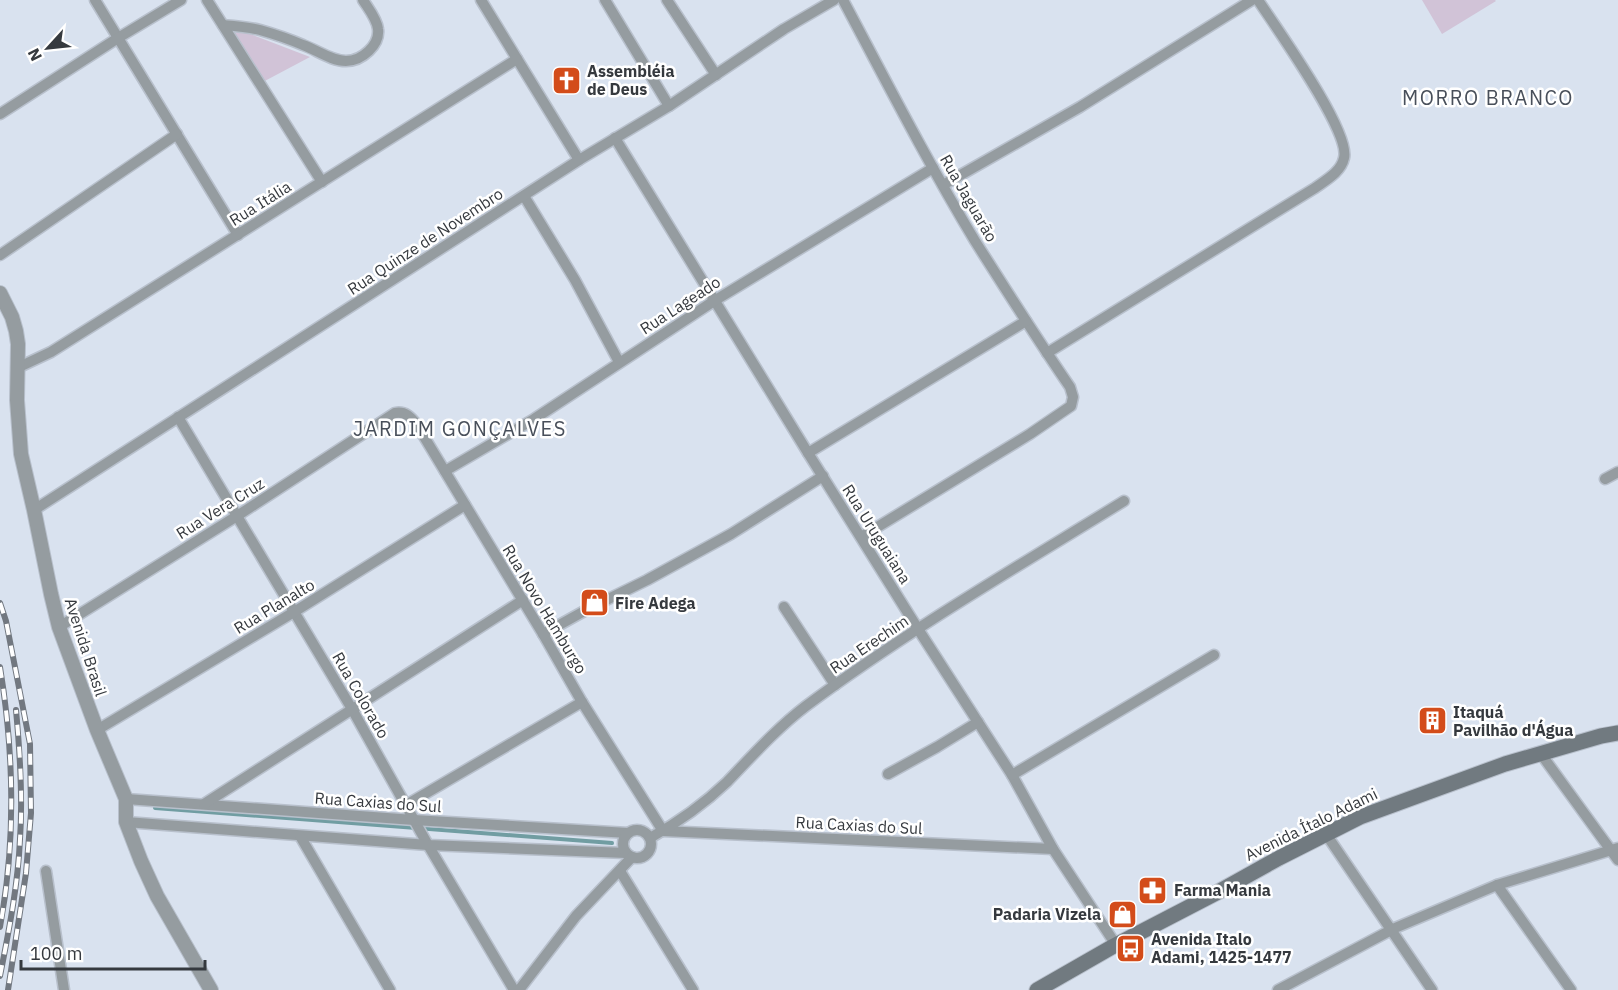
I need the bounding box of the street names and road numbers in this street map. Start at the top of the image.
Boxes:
street label: Rua Jaguarão [936,151,1002,245]
street label: Rua Itália [225,176,295,230]
street label: Rua Quinze de Novembro [343,183,507,299]
street label: Rua Lageado [636,272,724,338]
street label: Rua Vera Cruz [172,473,268,543]
street label: Rua Uruguaiana [838,481,916,588]
street label: Rua Novo Hamburgo [499,541,592,677]
street label: Rua Planalto [230,574,318,638]
street label: Avenida Brasil [61,595,111,699]
street label: Rua Erechim [826,610,912,678]
street label: Rua Colorado [328,648,394,742]
street label: Avenida Ítalo Adami [1241,782,1380,865]
street label: Rua Caxias do Sul [314,788,442,816]
street label: Rua Caxias do Sul [795,812,923,838]

